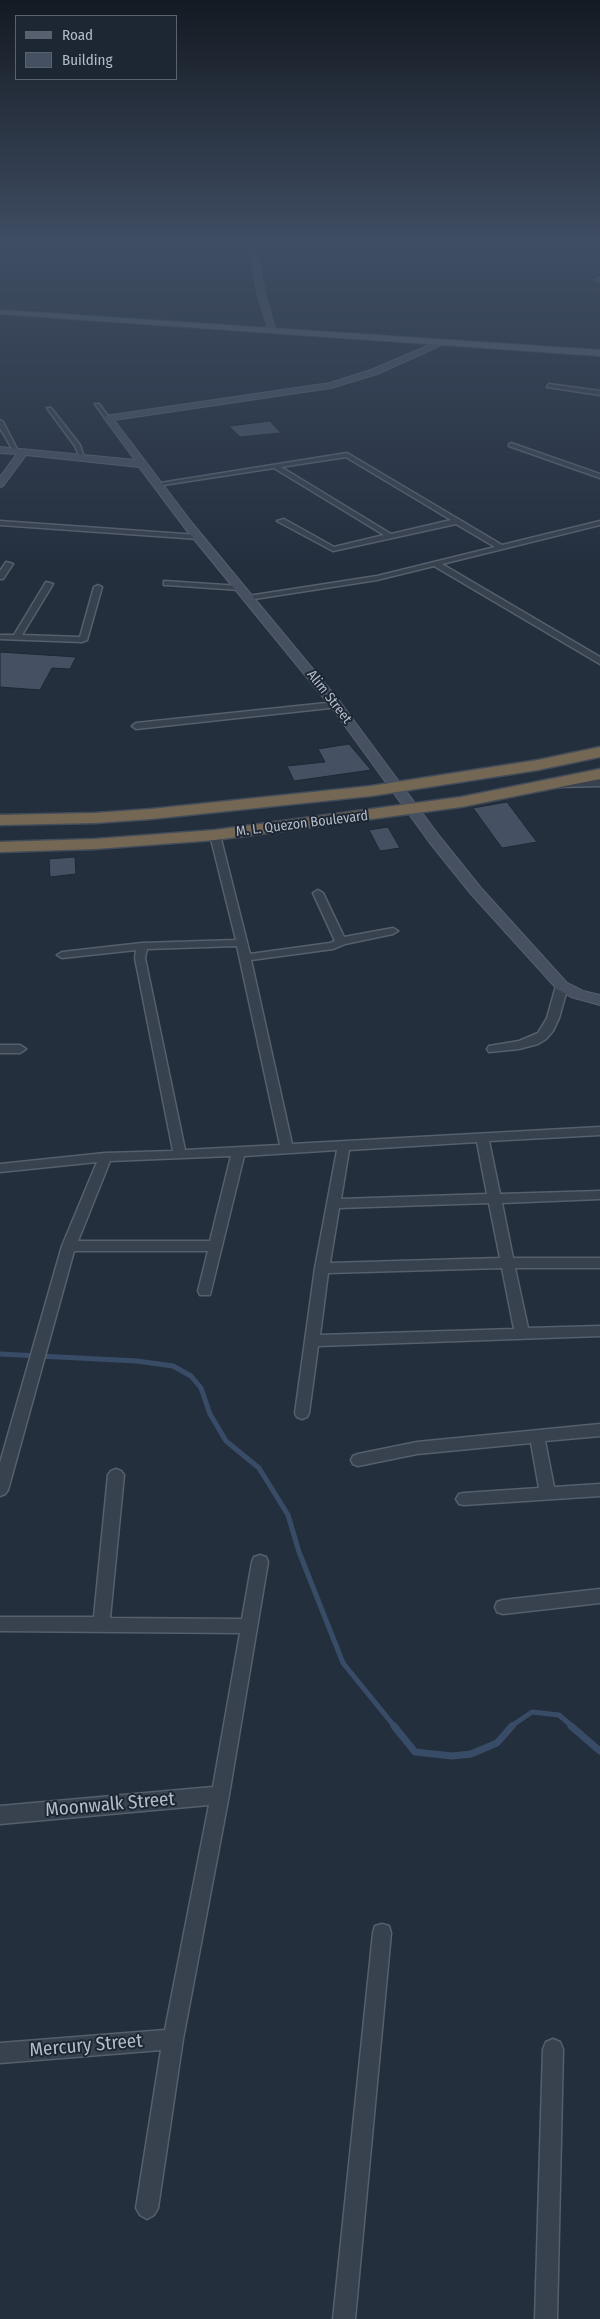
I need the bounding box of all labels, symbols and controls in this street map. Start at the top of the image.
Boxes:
legend [15,15,178,80]
text: Road [62,26,93,44]
text: Building [62,51,113,69]
street label: Alim Street [303,667,355,727]
street label: M. L. Quezon Boulevard [235,808,369,840]
street label: Moonwalk Street [44,1788,176,1822]
street label: Mercury Street [29,2030,143,2062]

